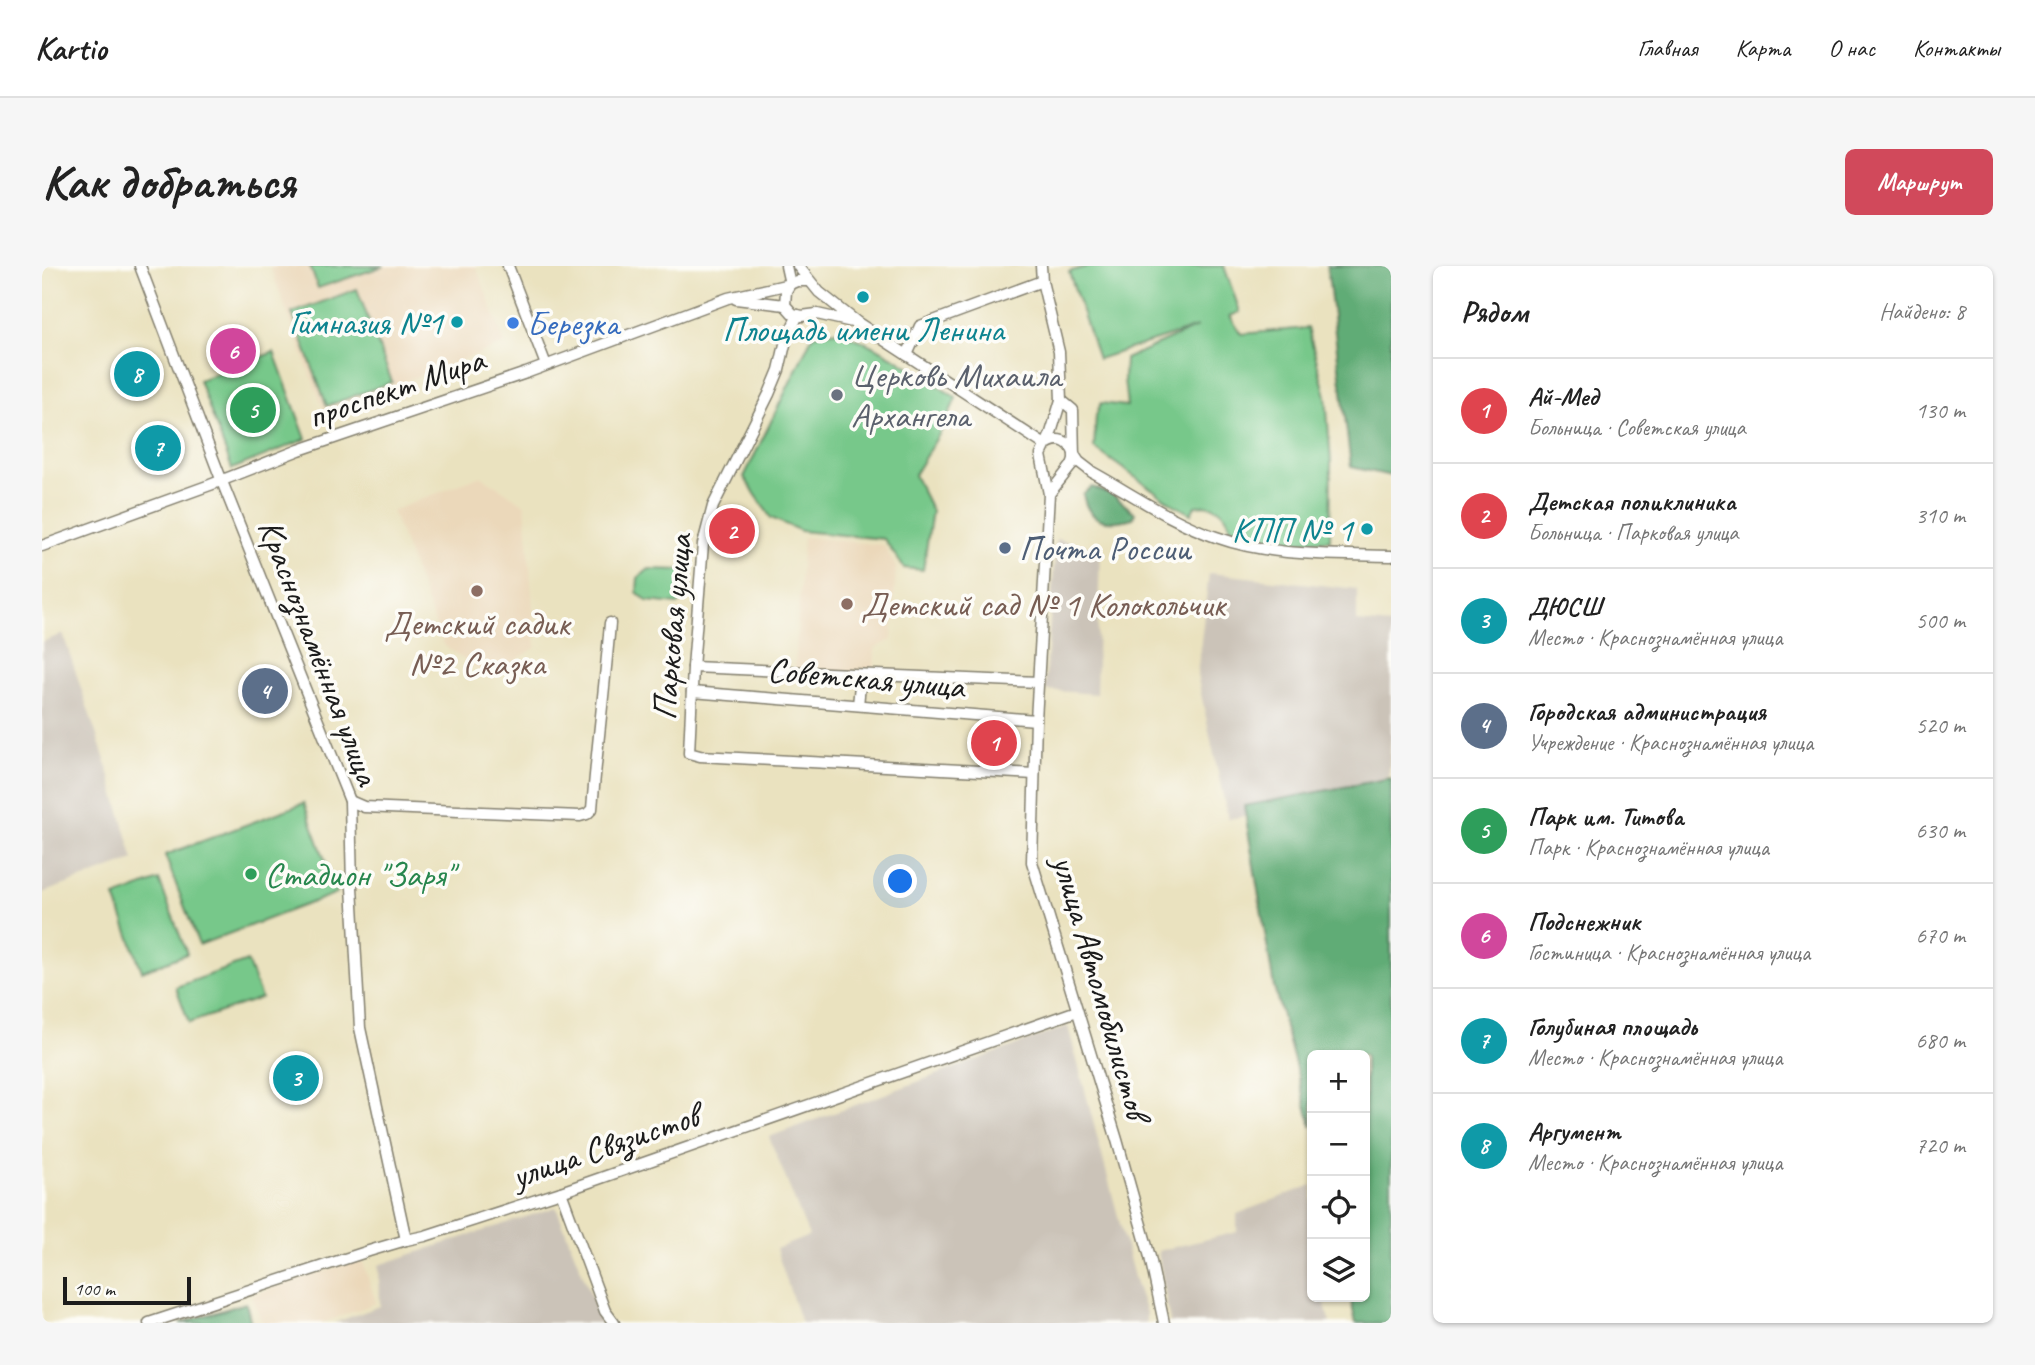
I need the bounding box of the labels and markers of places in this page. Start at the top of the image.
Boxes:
marker: Площадь имени Ленина [855,289,871,305]
place label: Гимназия №1 [289,300,445,345]
place label: Березка [527,301,621,346]
place label: Площадь имени Ленина [722,307,1006,352]
marker: Гимназия №1 [449,314,465,330]
marker: Березка [505,315,521,331]
pin: 6 [210,325,256,377]
pin: 8 [114,348,160,400]
place label: Церковь Михаила Архангела [851,353,1063,438]
pin: 5 [230,384,276,436]
marker: Церковь Михаила Архангела [829,387,845,403]
pin: 7 [135,422,181,474]
pin: 2 [709,505,755,557]
place label: КПП № 1 [1232,507,1355,552]
marker: КПП № 1 [1359,521,1375,537]
place label: Почта России [1019,526,1193,571]
marker: Почта России [997,540,1013,556]
place label: Детский сад № 1 Колокольчик [861,582,1228,627]
marker: Детский садик №2 Сказка [469,583,485,599]
marker: Детский сад № 1 Колокольчик [839,596,855,612]
place label: Детский садик №2 Сказка [384,601,572,686]
pin: 4 [242,665,288,717]
pin: 1 [971,717,1017,769]
place label: Стадион "Заря" [265,852,460,897]
marker: Стадион "Заря" [243,866,259,882]
pin: 3 [273,1052,319,1104]

